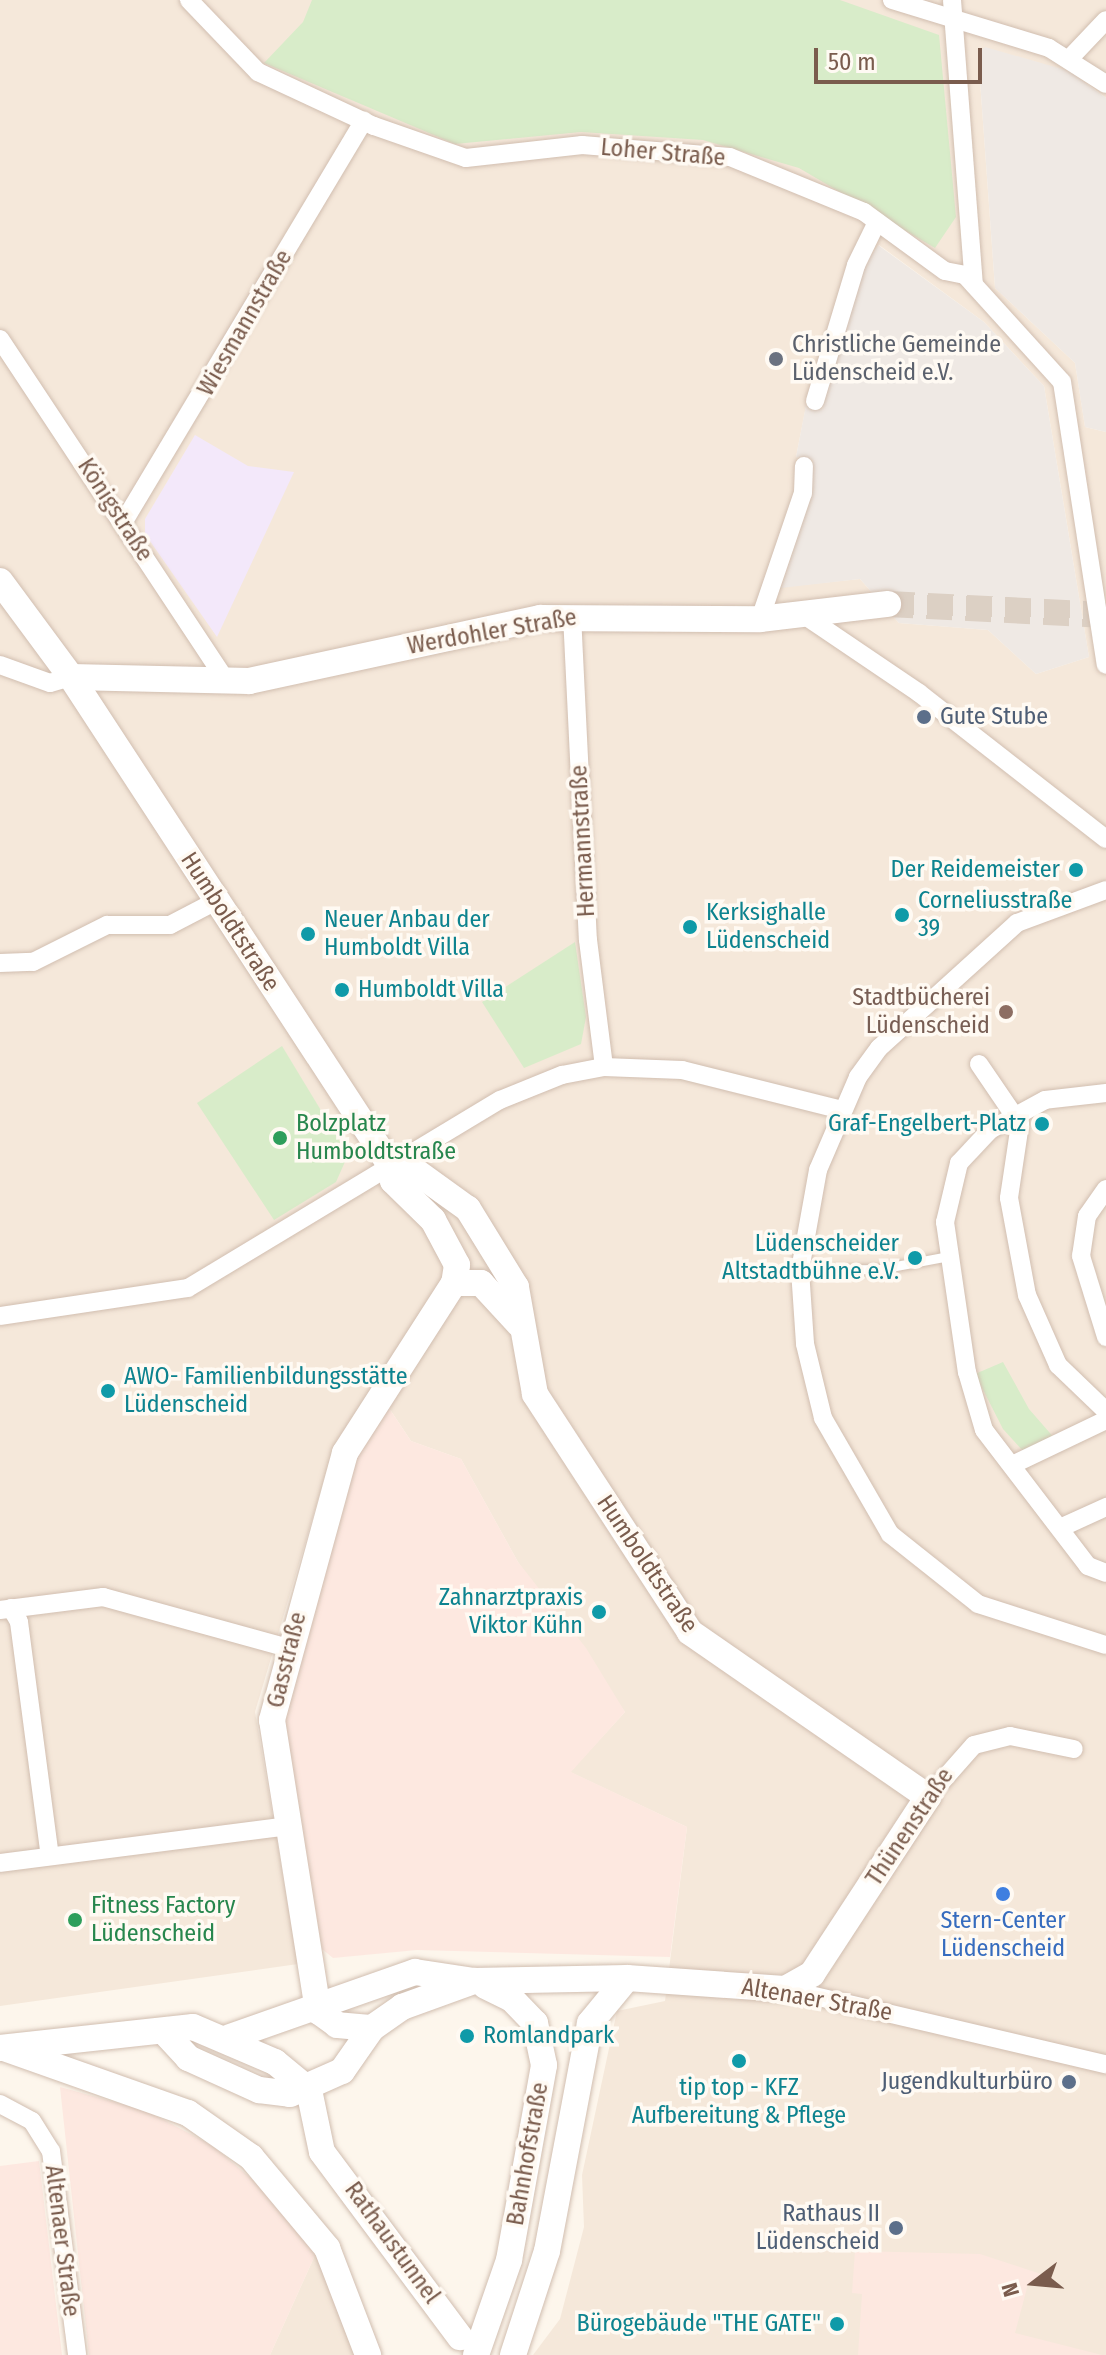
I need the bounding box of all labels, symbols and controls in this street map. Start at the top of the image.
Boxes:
scale bar [818,32,986,82]
text: 50 m [828,48,876,76]
street label: Loher Straße [599,133,727,173]
street label: Wiesmannstraße [192,245,298,401]
place label: Christliche Gemeinde Lüdenscheid e.V. [792,331,1001,387]
marker: Christliche Gemeinde Lüdenscheid e.V. [767,350,785,368]
street label: Königstraße [71,453,159,567]
street label: Werdohler Straße [405,603,579,661]
place label: Gute Stube [940,703,1048,731]
marker: Gute Stube [915,708,933,726]
street label: Hermannstraße [565,764,601,918]
street label: Humboldtstraße [174,847,286,997]
place label: Der Reidemeister [891,856,1060,884]
marker: Der Reidemeister [1067,861,1085,879]
place label: Corneliusstraße 39 [918,887,1072,943]
place label: Kerksighalle Lüdenscheid [706,899,830,955]
place label: Neuer Anbau der Humboldt Villa [324,906,490,962]
marker: Corneliusstraße 39 [893,906,911,924]
marker: Kerksighalle Lüdenscheid [681,918,699,936]
marker: Neuer Anbau der Humboldt Villa [299,925,317,943]
place label: Humboldt Villa [358,976,504,1004]
marker: Humboldt Villa [333,981,351,999]
place label: Stadtbücherei Lüdenscheid [852,984,990,1040]
marker: Stadtbücherei Lüdenscheid [997,1003,1015,1021]
place label: Bolzplatz Humboldtstraße [296,1110,456,1166]
place label: Graf-Engelbert-Platz [828,1110,1026,1138]
marker: Graf-Engelbert-Platz [1033,1115,1051,1133]
marker: Bolzplatz Humboldtstraße [271,1129,289,1147]
place label: Lüdenscheider Altstadtbühne e.V. [722,1230,899,1286]
marker: Lüdenscheider Altstadtbühne e.V. [906,1249,924,1267]
place label: AWO- Familienbildungsstätte Lüdenscheid [124,1363,407,1419]
marker: AWO- Familienbildungsstätte Lüdenscheid [99,1382,117,1400]
street label: Humboldtstraße [590,1490,704,1638]
place label: Zahnarztpraxis Viktor Kühn [439,1584,583,1640]
marker: Zahnarztpraxis Viktor Kühn [590,1603,608,1621]
street label: Gasstraße [261,1609,313,1711]
street label: Thünenstraße [860,1763,960,1891]
marker: Stern-Center Lüdenscheid [994,1885,1012,1903]
place label: Fitness Factory Lüdenscheid [91,1892,235,1948]
place label: Stern-Center Lüdenscheid [940,1907,1066,1963]
marker: Fitness Factory Lüdenscheid [66,1911,84,1929]
street label: Altenaer Straße [739,1973,895,2027]
place label: Romlandpark [483,2022,614,2050]
marker: Romlandpark [458,2027,476,2045]
marker: tip top - KFZ Aufbereitung & Pflege [730,2052,748,2070]
place label: Jugendkulturbüro [881,2068,1053,2096]
marker: Jugendkulturbüro [1060,2073,1078,2091]
place label: tip top - KFZ Aufbereitung & Pflege [632,2074,846,2130]
street label: Bahnhofstraße [501,2080,555,2228]
street label: Altenaer Straße [38,2164,86,2318]
street label: Rathaustunnel [338,2176,446,2310]
place label: Rathaus II Lüdenscheid [756,2200,880,2256]
marker: Rathaus II Lüdenscheid [887,2219,905,2237]
north arrow [994,2243,1074,2323]
text: N [996,2280,1025,2300]
place label: Bürogebäude "THE GATE" [577,2310,821,2338]
marker: Bürogebäude "THE GATE" [828,2315,846,2333]

